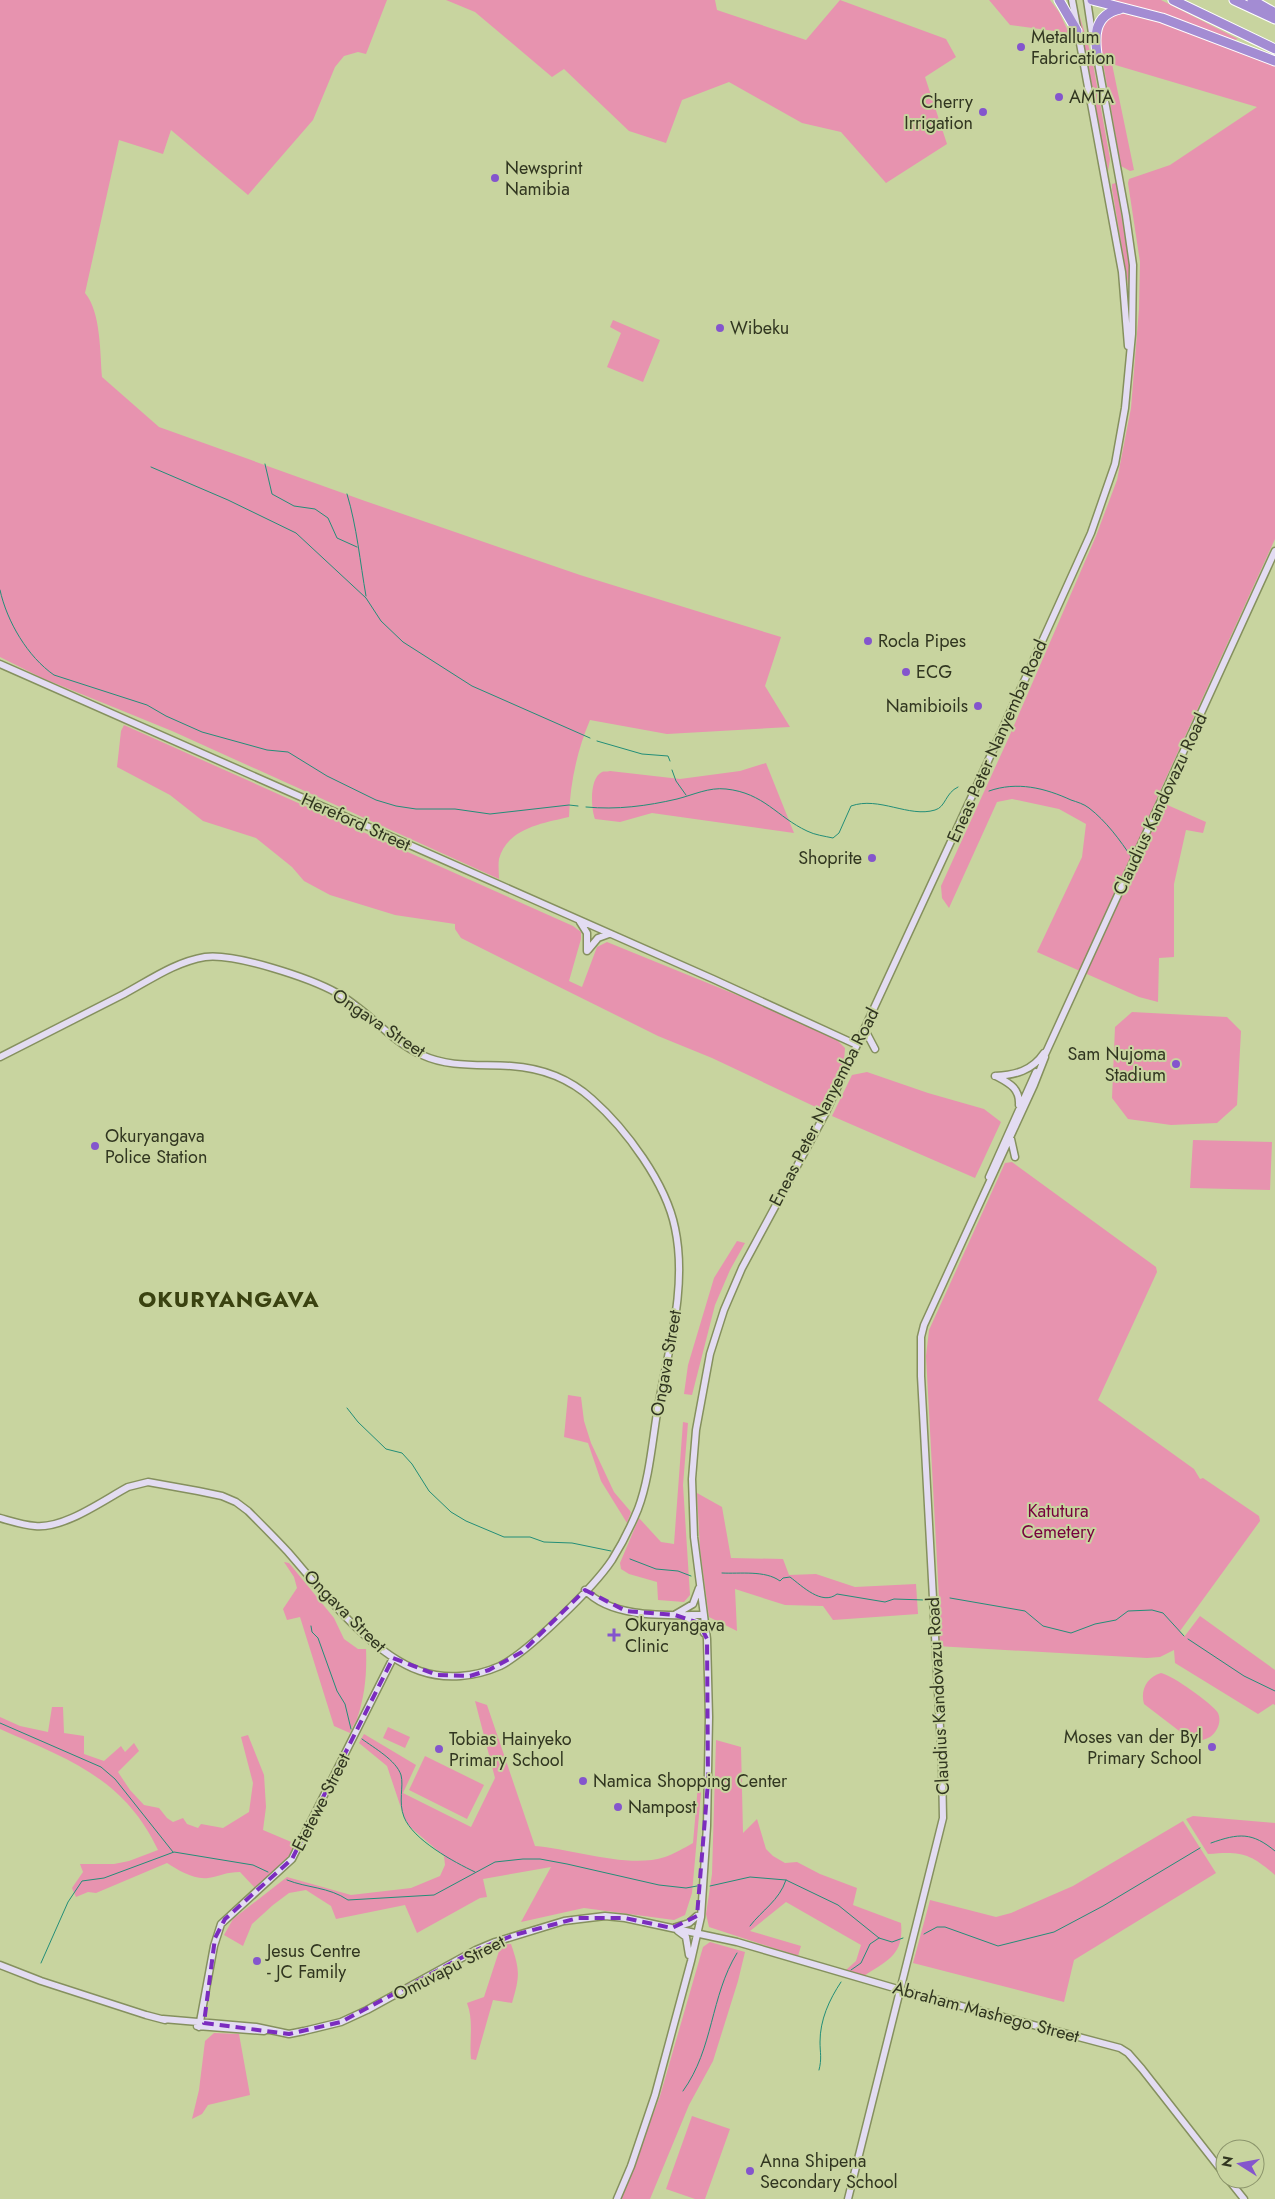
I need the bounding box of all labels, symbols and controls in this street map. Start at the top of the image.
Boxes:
place label: Metallum Fabrication [1031,24,1115,71]
marker: Metallum Fabrication [1015,41,1027,53]
place label: AMTA [1069,84,1114,110]
place label: Cherry Irrigation [904,89,973,136]
marker: AMTA [1053,91,1065,103]
marker: Cherry Irrigation [977,106,989,118]
place label: Newsprint Namibia [505,155,583,202]
marker: Newsprint Namibia [489,172,501,184]
place label: Wibeku [730,315,789,341]
marker: Wibeku [714,322,726,334]
place label: Rocla Pipes [878,628,966,654]
marker: Rocla Pipes [862,635,874,647]
street label: Eneas Peter Nanyemba Road [940,635,1054,847]
place label: ECG [916,659,952,685]
marker: ECG [900,666,912,678]
place label: Namibioils [886,693,968,719]
marker: Namibioils [972,700,984,712]
street label: Claudius Kandovazu Road [1106,709,1214,899]
street label: Hereford Street [297,786,415,858]
place label: Shoprite [798,845,862,871]
marker: Shoprite [866,852,878,864]
street label: Ongava Street [327,982,431,1064]
street label: Eneas Peter Nanyemba Road [763,1003,885,1211]
place label: Sam Nujoma Stadium [1068,1041,1166,1088]
marker: Sam Nujoma Stadium [1170,1058,1182,1070]
place label: Okuryangava Police Station [105,1123,207,1170]
marker: Okuryangava Police Station [89,1140,101,1152]
district label: OKURYANGAVA [138,1283,320,1315]
street label: Ongava Street [644,1307,688,1418]
park label: Katutura Cemetery [1021,1498,1095,1545]
street label: Ongava Street [298,1564,393,1659]
street label: Claudius Kandovazu Road [920,1596,956,1796]
place label: Okuryangava Clinic [625,1612,725,1659]
marker: Okuryangava Clinic [607,1628,621,1642]
place label: Moses van der Byl Primary School [1064,1724,1202,1771]
place label: Tobias Hainyeko Primary School [449,1726,572,1773]
marker: Moses van der Byl Primary School [1206,1741,1218,1753]
marker: Tobias Hainyeko Primary School [433,1743,445,1755]
street label: Etetewe Street [285,1748,357,1855]
place label: Namica Shopping Center [593,1768,788,1794]
marker: Namica Shopping Center [577,1775,589,1787]
place label: Nampost [628,1794,697,1820]
marker: Nampost [612,1801,624,1813]
street label: Omuvapu Street [389,1928,510,2007]
place label: Jesus Centre - JC Family [265,1938,361,1985]
marker: Jesus Centre - JC Family [251,1955,263,1967]
street label: Abraham Mashego Street [890,1975,1083,2050]
north arrow [1215,2139,1265,2189]
place label: Anna Shipena Secondary School [760,2148,898,2195]
text: N [1216,2154,1238,2169]
marker: Anna Shipena Secondary School [744,2165,756,2177]

